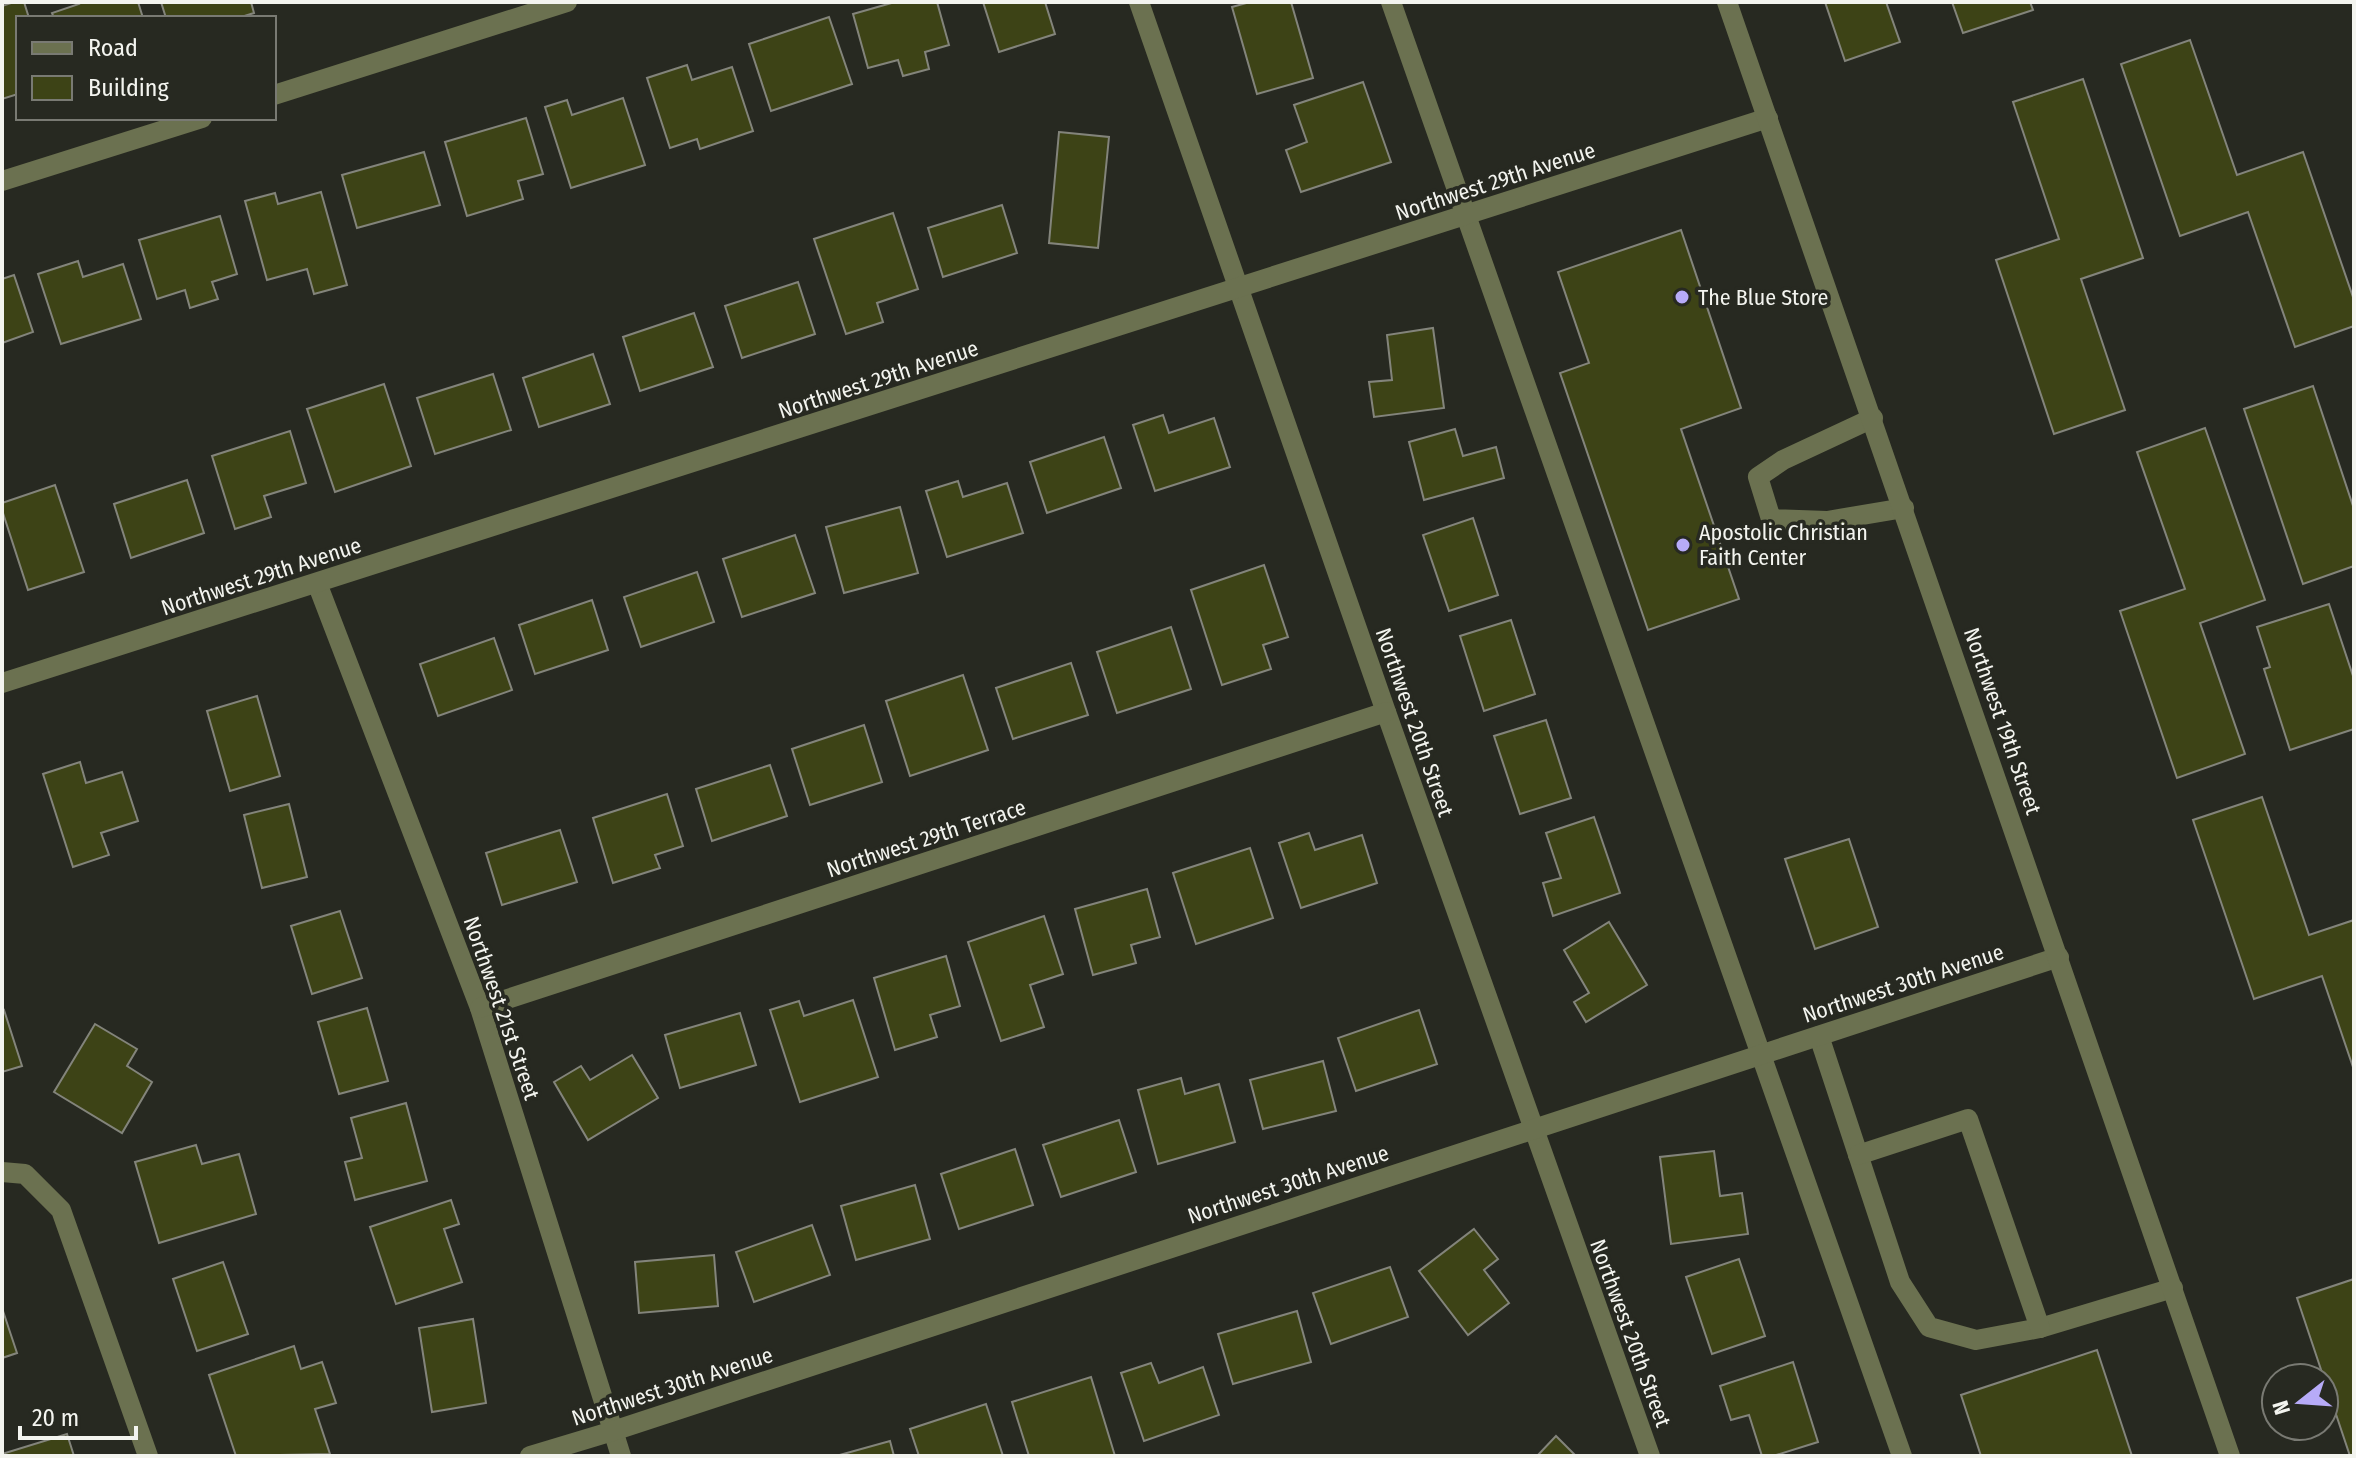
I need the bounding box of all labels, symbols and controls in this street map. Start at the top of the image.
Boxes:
legend [16,16,276,120]
text: Road [88,34,138,62]
text: Building [88,74,170,102]
street label: Northwest 29th Avenue [1392,136,1599,227]
place label: The Blue Store [1698,284,1828,311]
marker: The Blue Store [1673,288,1691,306]
street label: Northwest 29th Avenue [775,334,982,425]
place label: Apostolic Christian Faith Center [1699,519,1868,571]
street label: Northwest 29th Avenue [158,531,365,622]
marker: Apostolic Christian Faith Center [1674,536,1692,554]
street label: Northwest 20th Street [1370,624,1460,821]
street label: Northwest 19th Street [1958,624,2047,819]
street label: Northwest 29th Terrace [823,794,1029,883]
street label: Northwest 21st Street [457,913,546,1104]
street label: Northwest 30th Avenue [1799,938,2007,1029]
street label: Northwest 30th Avenue [1184,1139,1392,1230]
street label: Northwest 20th Street [1584,1236,1677,1431]
street label: Northwest 30th Avenue [568,1341,776,1432]
north arrow [2260,1362,2340,1442]
scale bar [20,1390,136,1440]
text: N [2267,1397,2296,1418]
text: 20 m [32,1404,79,1432]

